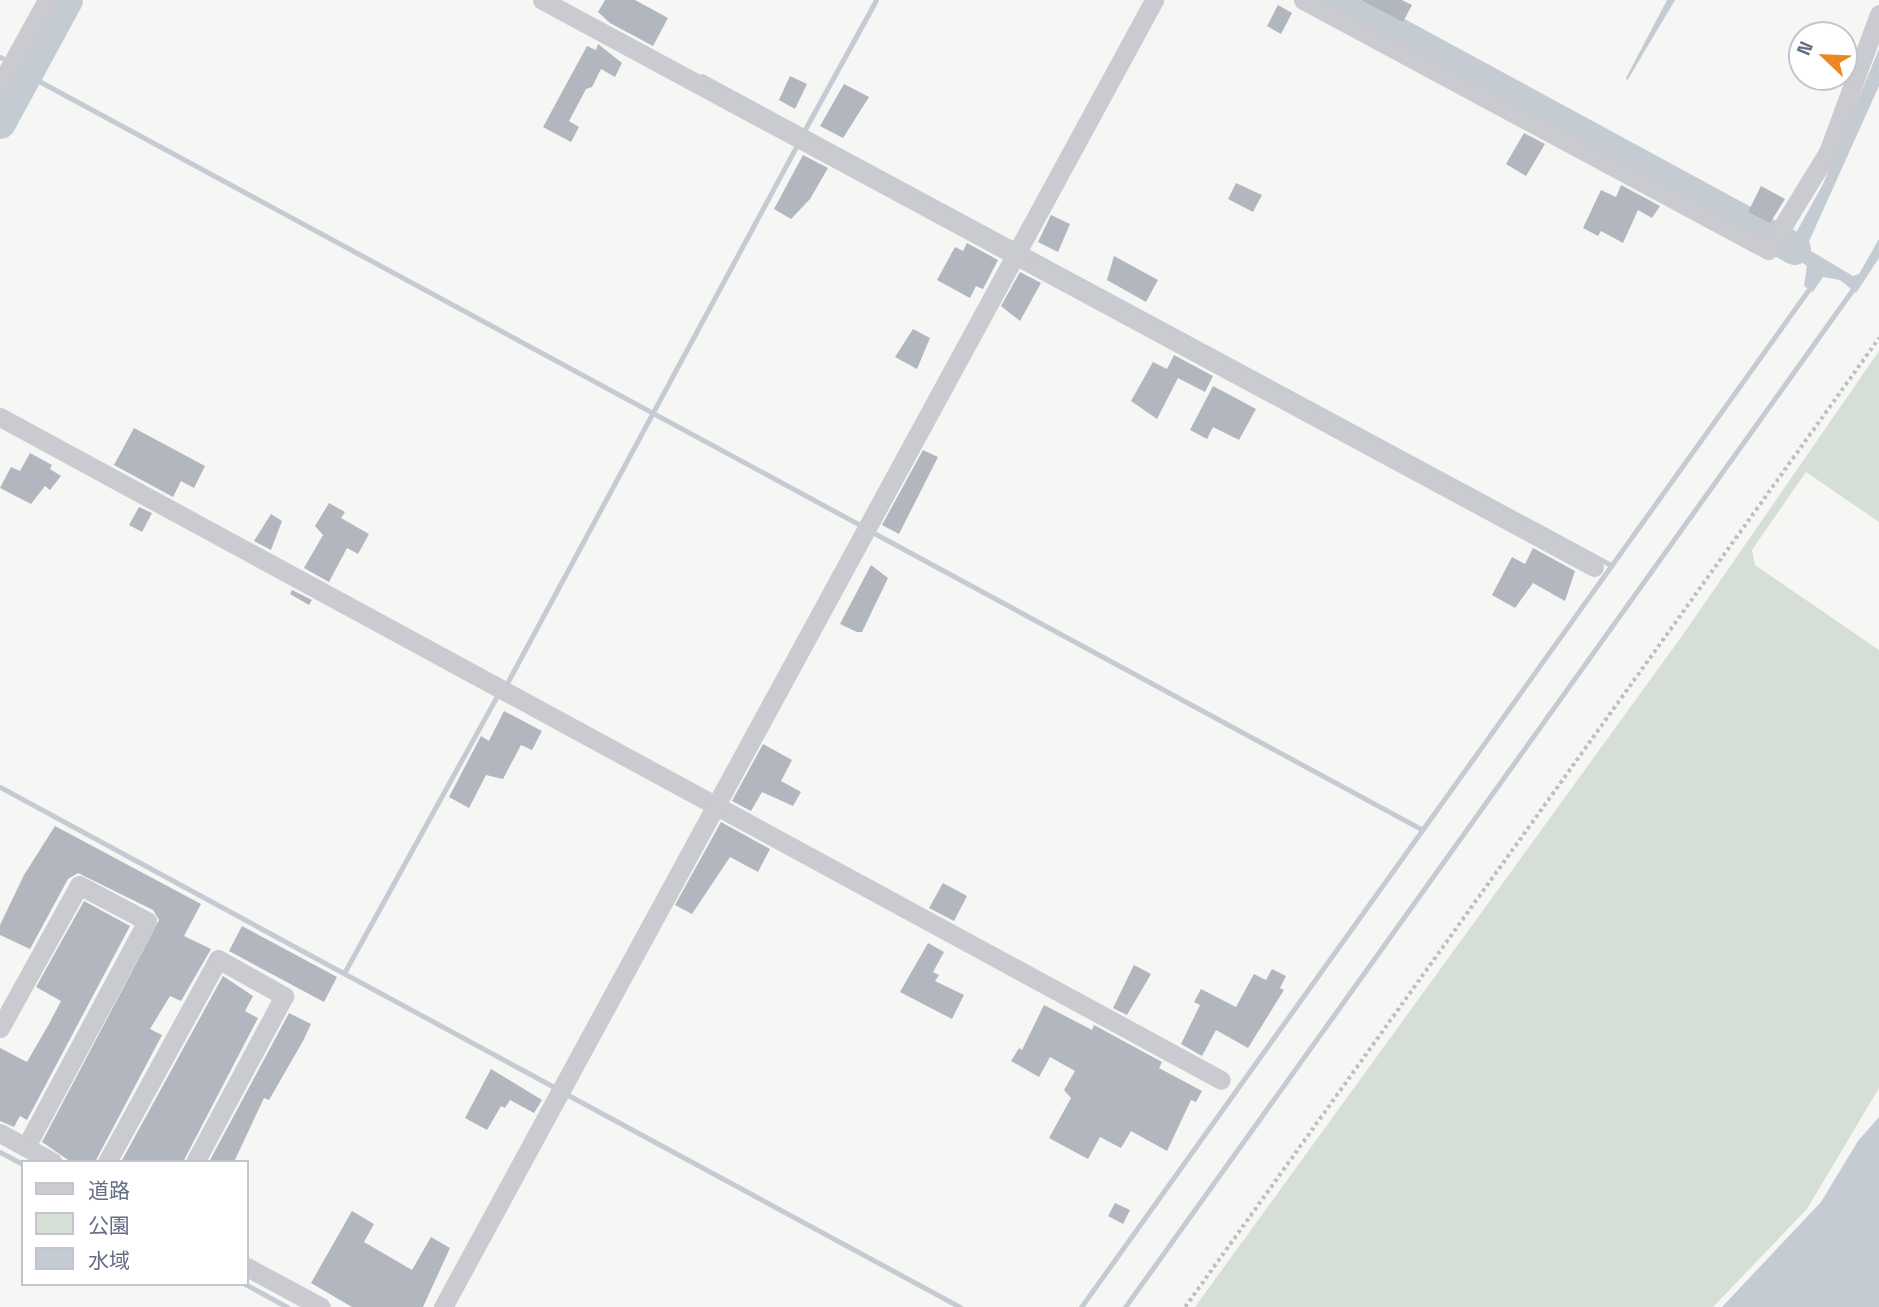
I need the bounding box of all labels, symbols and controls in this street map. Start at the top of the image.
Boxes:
north arrow [1788,21,1858,91]
text: N [1791,38,1819,59]
legend [21,1160,248,1286]
text: 道路 [88,1177,130,1204]
text: 公園 [88,1212,130,1239]
text: 水域 [88,1247,130,1274]

